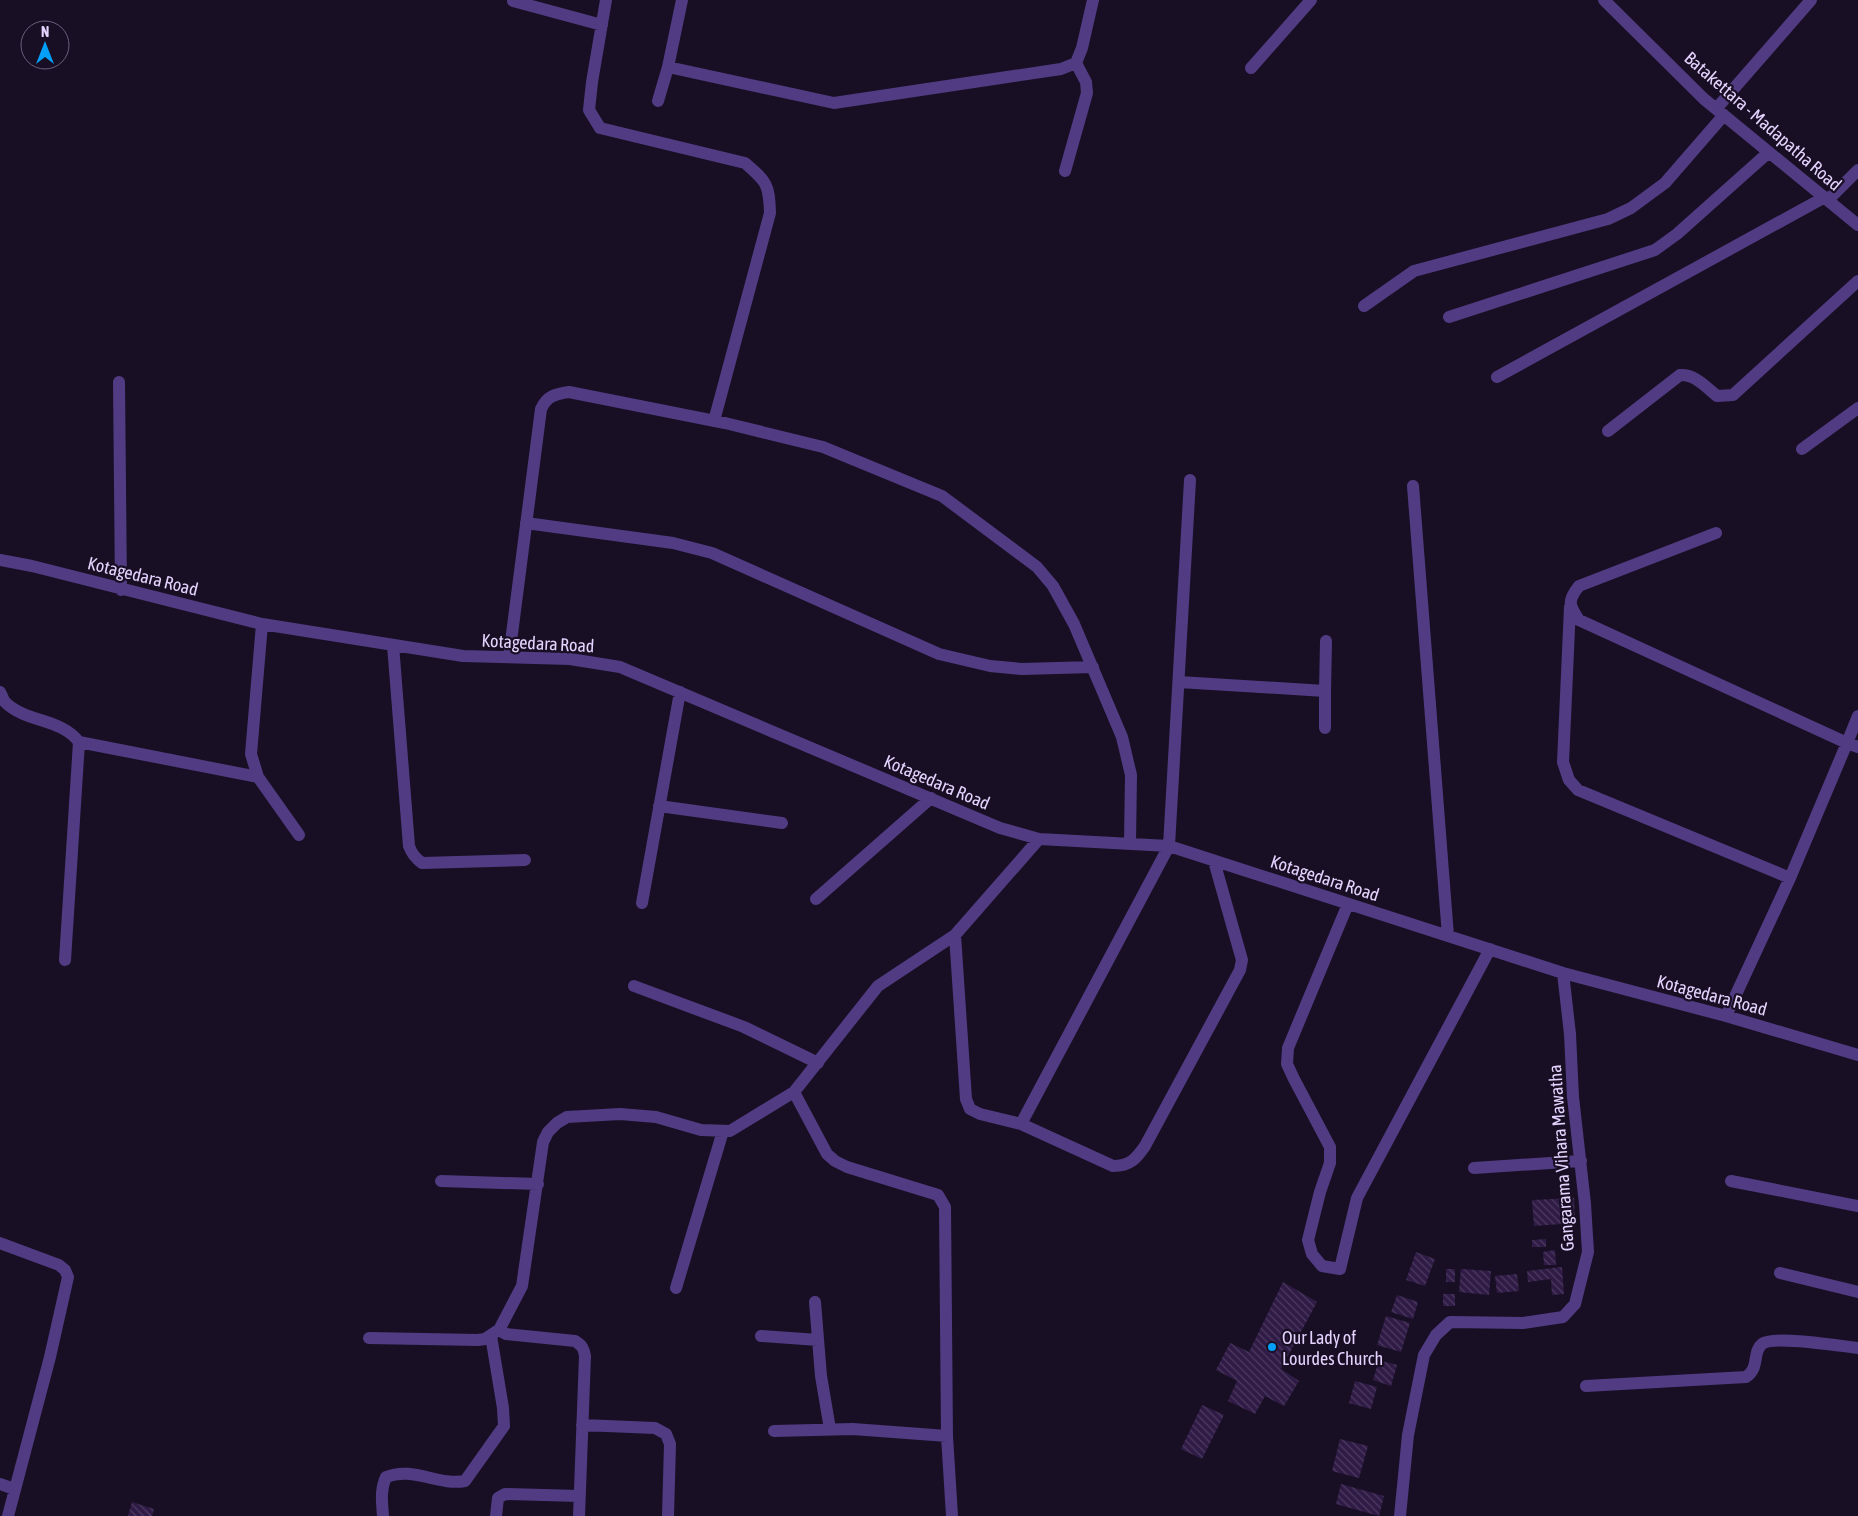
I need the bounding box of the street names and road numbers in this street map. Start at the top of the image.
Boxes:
street label: Batakettara - Madapatha Road [1680,47,1846,195]
street label: Kotagedara Road [86,552,200,600]
street label: Kotagedara Road [481,630,595,656]
street label: Kotagedara Road [881,750,993,814]
street label: Kotagedara Road [1268,851,1382,905]
street label: Kotagedara Road [1655,970,1769,1020]
street label: Gangarama Vihara Mawatha [1544,1064,1578,1252]

